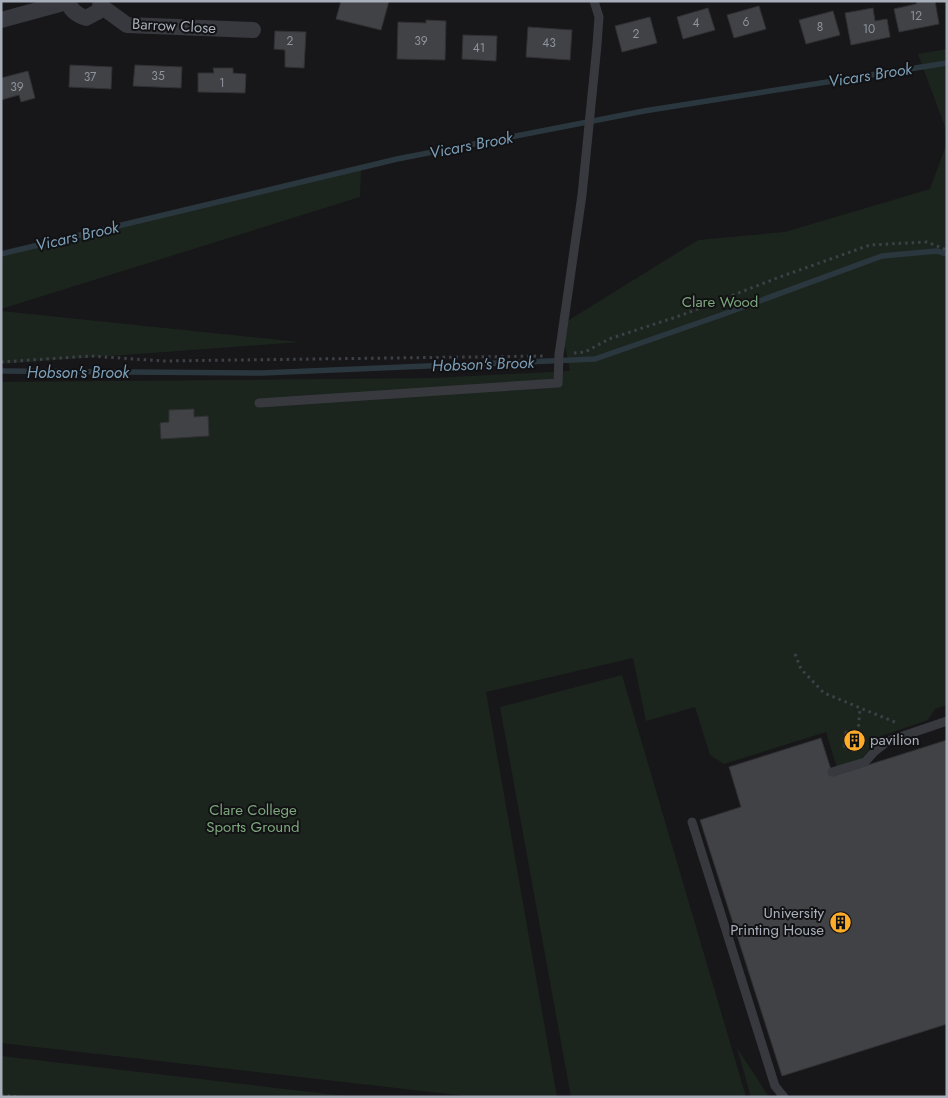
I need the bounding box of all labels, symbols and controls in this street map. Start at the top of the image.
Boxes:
house number: 12 [910,7,922,25]
street label: Barrow Close [131,13,217,39]
house number: 6 [743,13,750,31]
house number: 4 [693,14,700,32]
house number: 8 [817,18,823,36]
house number: 10 [863,20,875,38]
house number: 2 [633,25,640,43]
house number: 2 [287,32,294,50]
house number: 39 [414,32,428,50]
house number: 43 [542,34,556,52]
house number: 41 [473,39,485,57]
water label: Vicars Brook [826,57,915,93]
house number: 35 [151,67,165,85]
house number: 37 [84,68,97,86]
house number: 1 [219,74,225,92]
house number: 39 [10,78,24,96]
water label: Vicars Brook [427,125,516,164]
water label: Vicars Brook [33,215,122,257]
park label: Clare Wood [682,291,758,313]
water label: Hobson's Brook [431,351,536,377]
water label: Hobson's Brook [27,361,130,384]
building icon: pavilion [842,728,866,752]
place label: pavilion [870,729,920,751]
park label: Clare College Sports Ground [206,799,300,838]
place label: University Printing House [730,902,824,941]
building icon: University Printing House [828,910,852,934]

